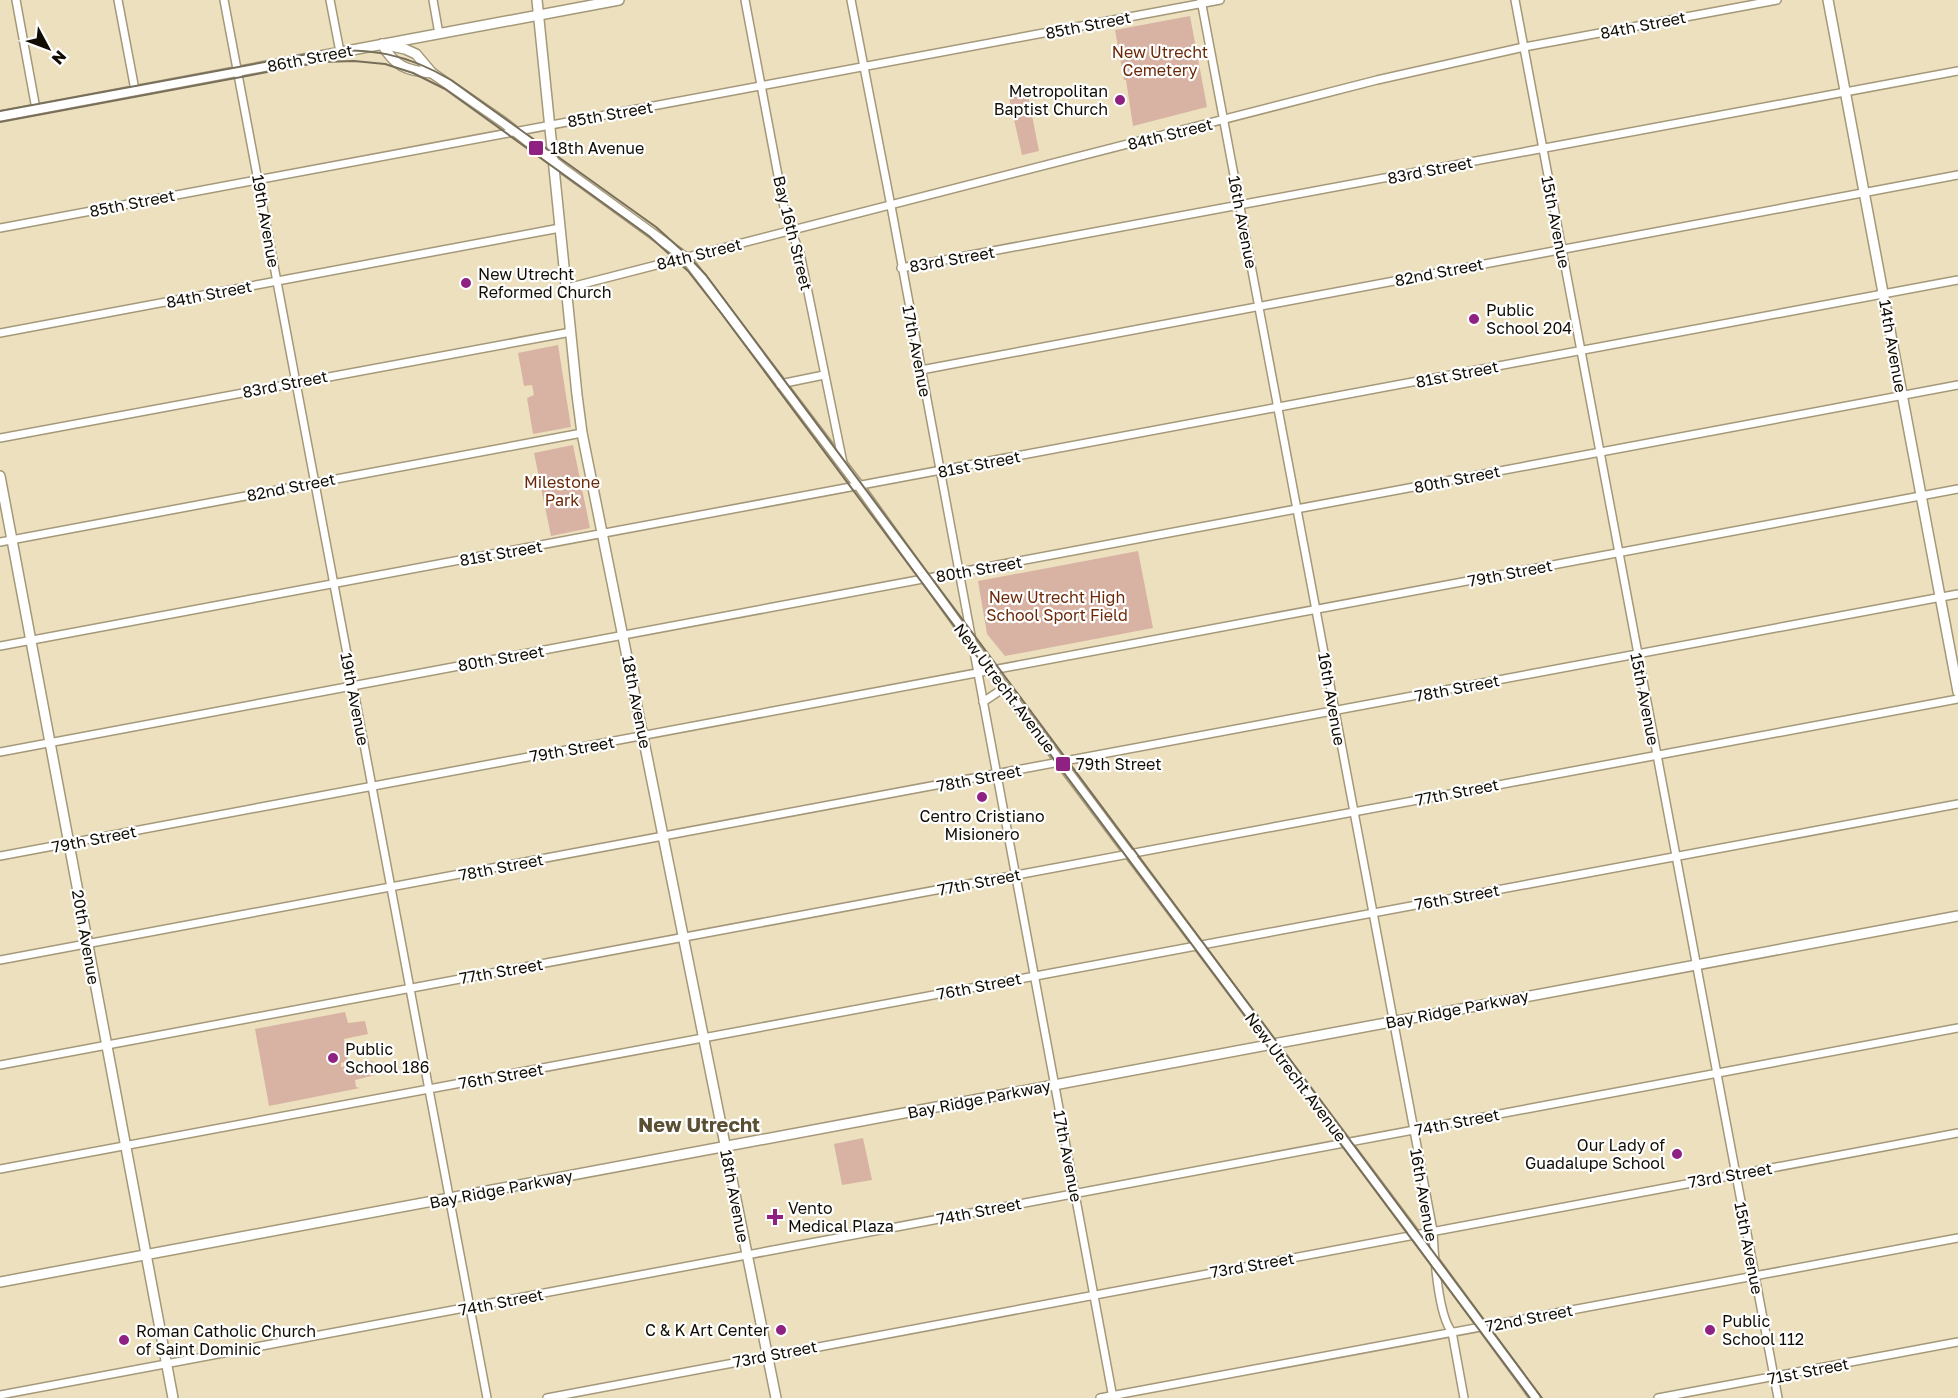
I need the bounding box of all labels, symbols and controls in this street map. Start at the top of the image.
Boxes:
street label: 85th Street [1044,7,1132,43]
street label: 84th Street [1598,7,1688,43]
north arrow [18,18,78,78]
street label: 86th Street [265,40,355,76]
park label: New Utrecht Cemetery [1112,42,1208,80]
text: N [48,47,71,69]
place label: Metropolitan Baptist Church [994,81,1108,119]
marker: Metropolitan Baptist Church [1113,93,1127,107]
street label: 85th Street [566,97,654,131]
street label: 84th Street [1125,114,1215,154]
place label: 18th Avenue [550,138,644,158]
marker: 18th Avenue [527,139,545,157]
street label: 83rd Street [1386,152,1474,188]
street label: 19th Avenue [248,173,284,269]
street label: Bay 16th Street [769,174,817,292]
street label: 16th Avenue [1224,174,1262,270]
street label: 15th Avenue [1537,174,1575,270]
street label: 85th Street [88,185,176,221]
street label: 84th Street [654,234,744,274]
street label: 83rd Street [908,242,996,276]
street label: 82nd Street [1393,254,1485,290]
place label: New Utrecht Reformed Church [478,264,612,302]
street label: 84th Street [164,276,254,312]
marker: New Utrecht Reformed Church [459,276,473,290]
street label: 14th Avenue [1875,298,1911,394]
place label: Public School 204 [1486,300,1572,338]
street label: 17th Avenue [898,303,936,399]
marker: Public School 204 [1467,312,1481,326]
street label: 81st Street [1414,356,1500,392]
street label: 83rd Street [241,366,329,402]
street label: 81st Street [936,446,1022,482]
street label: 80th Street [1412,461,1502,497]
street label: 82nd Street [245,469,337,505]
park label: Milestone Park [524,472,600,510]
street label: 81st Street [458,536,544,570]
street label: 80th Street [934,552,1024,586]
street label: 79th Street [1466,555,1554,591]
park label: New Utrecht High School Sport Field [986,587,1128,625]
street label: New Utrecht Avenue [950,619,1060,757]
street label: 80th Street [456,641,546,675]
street label: 19th Avenue [336,651,374,747]
street label: 16th Avenue [1314,651,1350,747]
street label: 15th Avenue [1626,651,1664,747]
street label: 18th Avenue [618,654,656,750]
street label: 78th Street [1413,670,1501,706]
street label: 79th Street [528,732,616,766]
place label: 79th Street [1076,754,1162,774]
marker: 79th Street [1054,755,1072,773]
street label: 78th Street [935,760,1023,796]
street label: 77th Street [1414,774,1500,810]
marker: Centro Cristiano Misionero [975,790,989,804]
place label: Centro Cristiano Misionero [920,806,1044,844]
street label: 79th Street [50,821,138,857]
street label: 78th Street [457,849,545,885]
street label: 77th Street [936,864,1022,900]
street label: 76th Street [1413,880,1501,914]
street label: 20th Avenue [68,888,104,986]
street label: 77th Street [458,954,544,988]
street label: 76th Street [935,968,1023,1004]
street label: Bay Ridge Parkway [1384,985,1530,1033]
street label: New Utrecht Avenue [1241,1008,1351,1146]
place label: Public School 186 [345,1039,429,1077]
marker: Public School 186 [326,1051,340,1065]
street label: 76th Street [457,1059,545,1093]
street label: Bay Ridge Parkway [906,1075,1052,1123]
street label: 74th Street [1413,1104,1501,1140]
street label: 17th Avenue [1049,1108,1087,1204]
district label: New Utrecht [638,1112,760,1136]
place label: Our Lady of Guadalupe School [1525,1135,1665,1173]
street label: 16th Avenue [1406,1147,1442,1243]
marker: Our Lady of Guadalupe School [1670,1147,1684,1161]
street label: 18th Avenue [716,1148,754,1244]
street label: 73rd Street [1686,1158,1774,1192]
street label: Bay Ridge Parkway [428,1165,574,1213]
street label: 74th Street [935,1193,1023,1229]
place label: Vento Medical Plaza [788,1198,894,1236]
street label: 15th Avenue [1730,1200,1768,1296]
marker: Vento Medical Plaza [766,1208,784,1226]
street label: 73rd Street [1208,1248,1296,1282]
street label: 74th Street [457,1284,545,1320]
street label: 72nd Street [1484,1300,1574,1336]
place label: Public School 112 [1722,1311,1804,1349]
place label: C & K Art Center [645,1320,769,1340]
place label: Roman Catholic Church of Saint Dominic [136,1321,316,1359]
marker: C & K Art Center [774,1323,788,1337]
marker: Public School 112 [1703,1323,1717,1337]
marker: Roman Catholic Church of Saint Dominic [117,1333,131,1347]
street label: 73rd Street [731,1336,819,1372]
street label: 71st Street [1766,1353,1850,1389]

